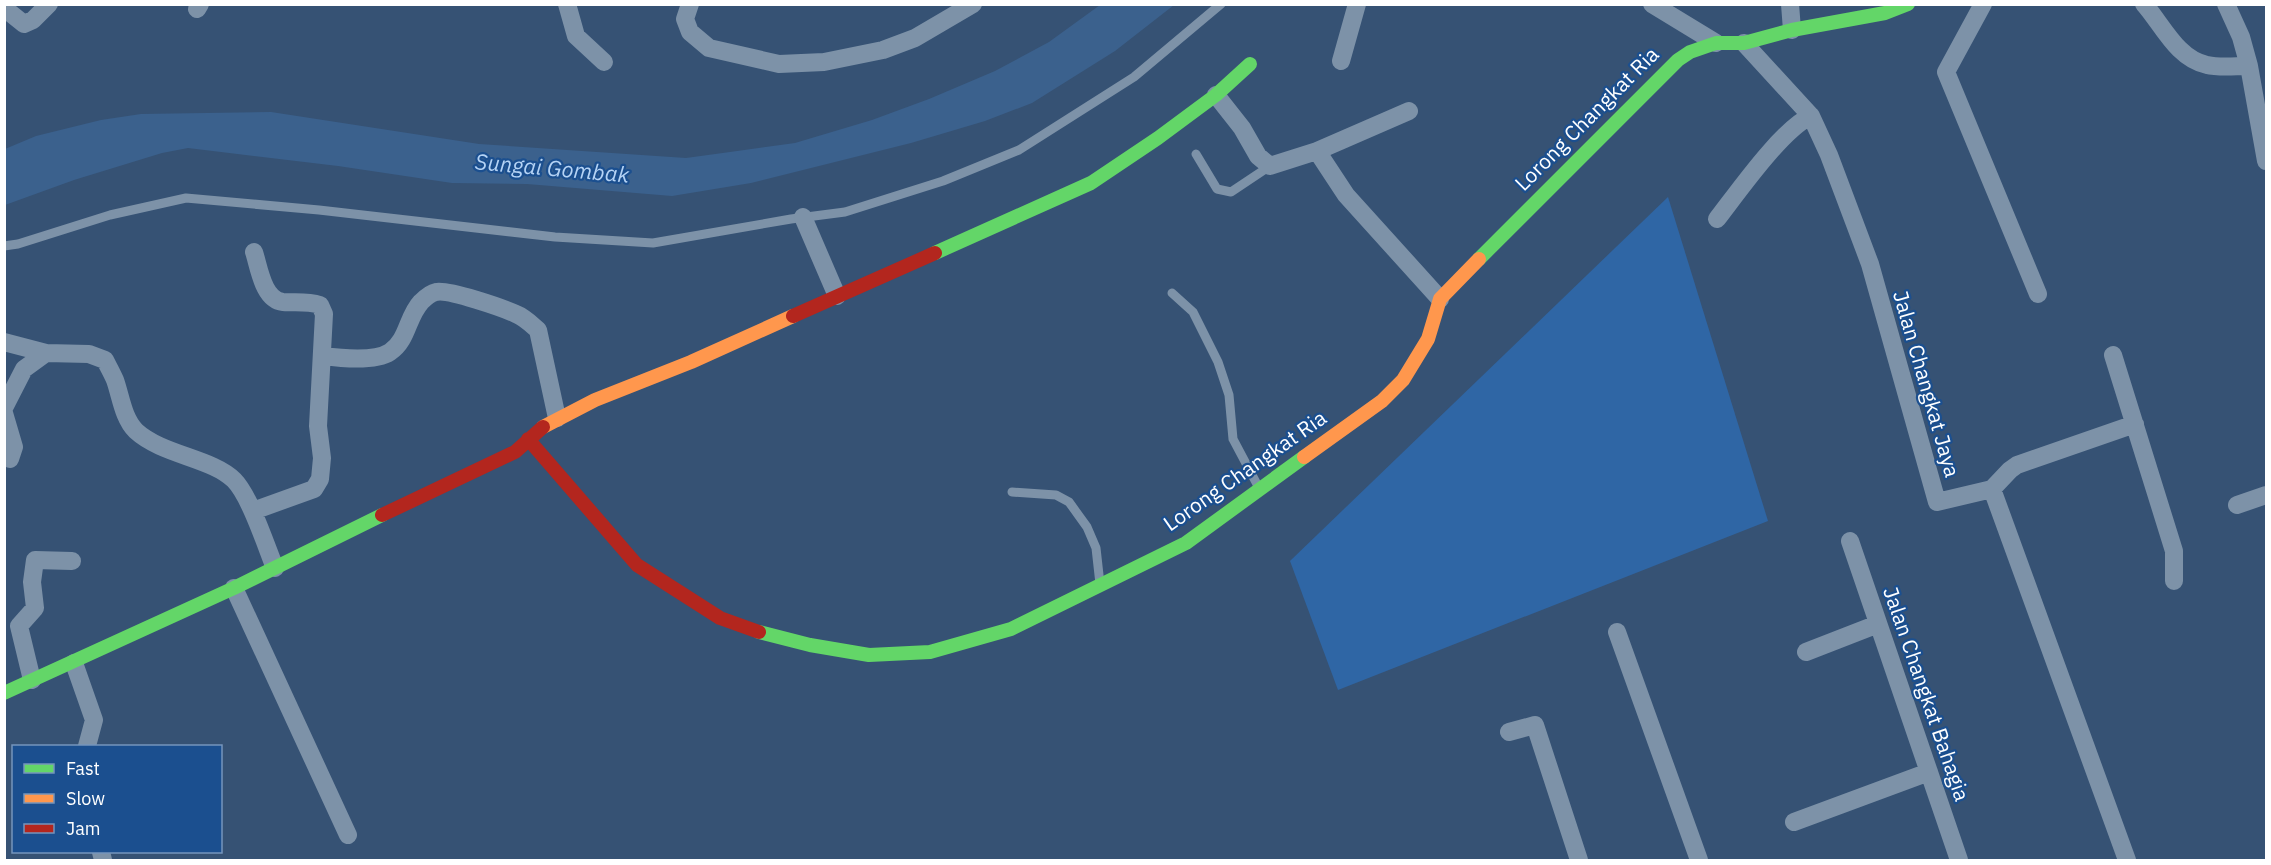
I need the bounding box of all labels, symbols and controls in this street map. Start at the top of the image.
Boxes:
street label: Lorong Changkat Ria [1508,40,1664,196]
water label: Sungai Gombak [474,146,631,189]
street label: Jalan Changkat Jaya [1887,287,1967,480]
street label: Lorong Changkat Ria [1157,403,1332,537]
street label: Jalan Changkat Bahagia [1877,583,1977,805]
legend [12,745,222,853]
text: Fast [66,757,100,780]
text: Slow [66,787,105,810]
text: Jam [66,817,101,840]

